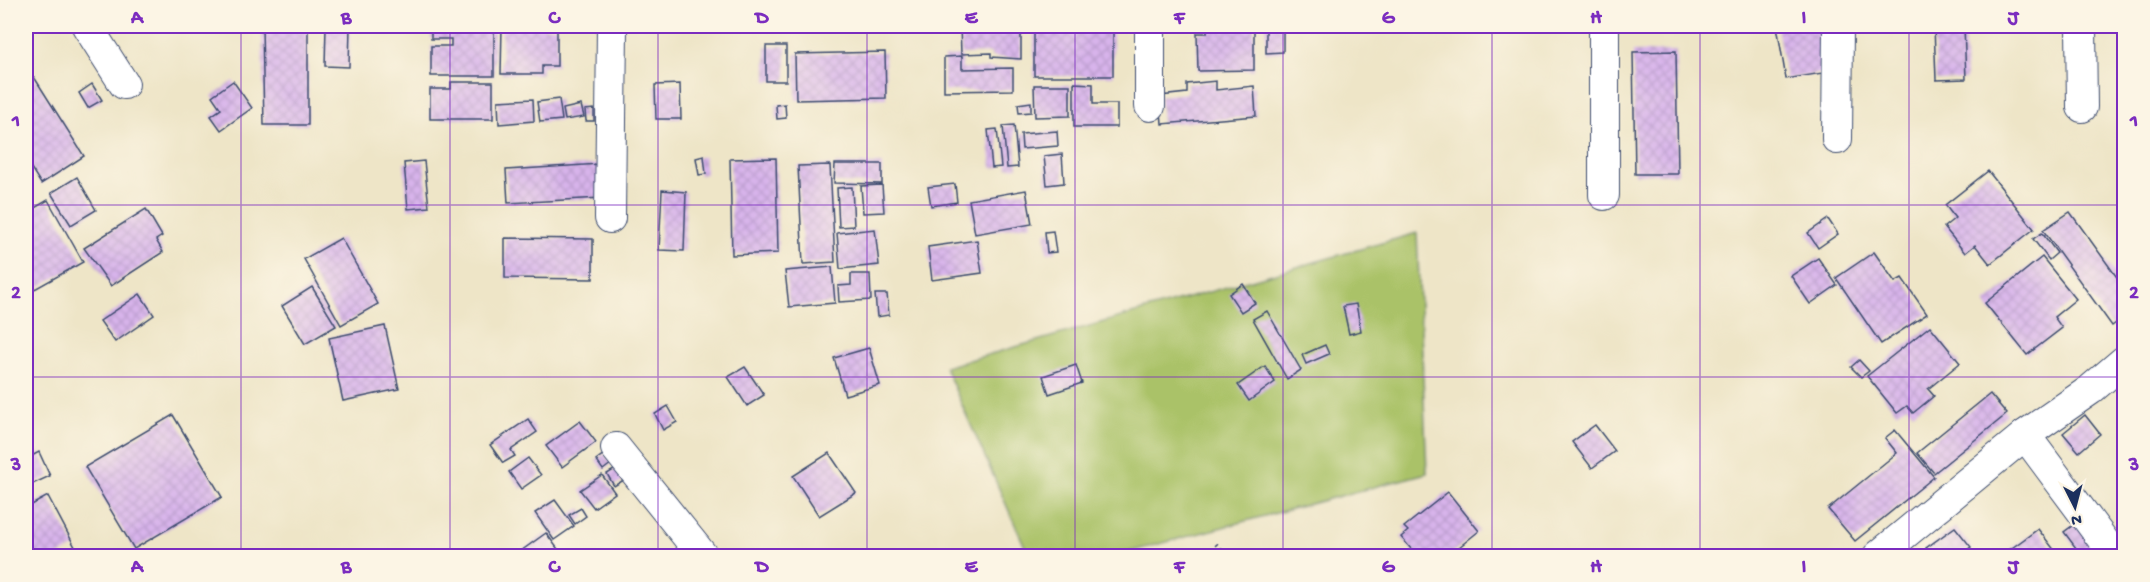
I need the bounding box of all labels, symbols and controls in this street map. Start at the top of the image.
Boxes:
text: A [130,8,145,31]
text: B [340,8,352,31]
text: C [548,8,562,31]
text: D [753,8,769,31]
text: E [965,8,979,31]
text: F [1173,8,1186,31]
text: G [1382,8,1396,31]
text: H [1590,8,1602,31]
text: I [1802,8,1807,31]
text: J [2007,8,2020,31]
text: 1 [11,111,20,134]
text: 1 [2129,111,2138,134]
text: 2 [11,283,21,306]
text: 2 [2129,283,2139,306]
text: 3 [10,455,21,478]
text: 3 [2128,455,2139,478]
north arrow [2045,477,2105,537]
text: N [2069,508,2082,528]
text: A [130,557,145,580]
text: B [340,557,352,580]
text: C [548,557,562,580]
text: D [753,557,769,580]
text: E [965,557,979,580]
text: F [1173,557,1186,580]
text: G [1382,557,1396,580]
text: H [1590,557,1602,580]
text: I [1802,557,1807,580]
text: J [2007,557,2020,580]

